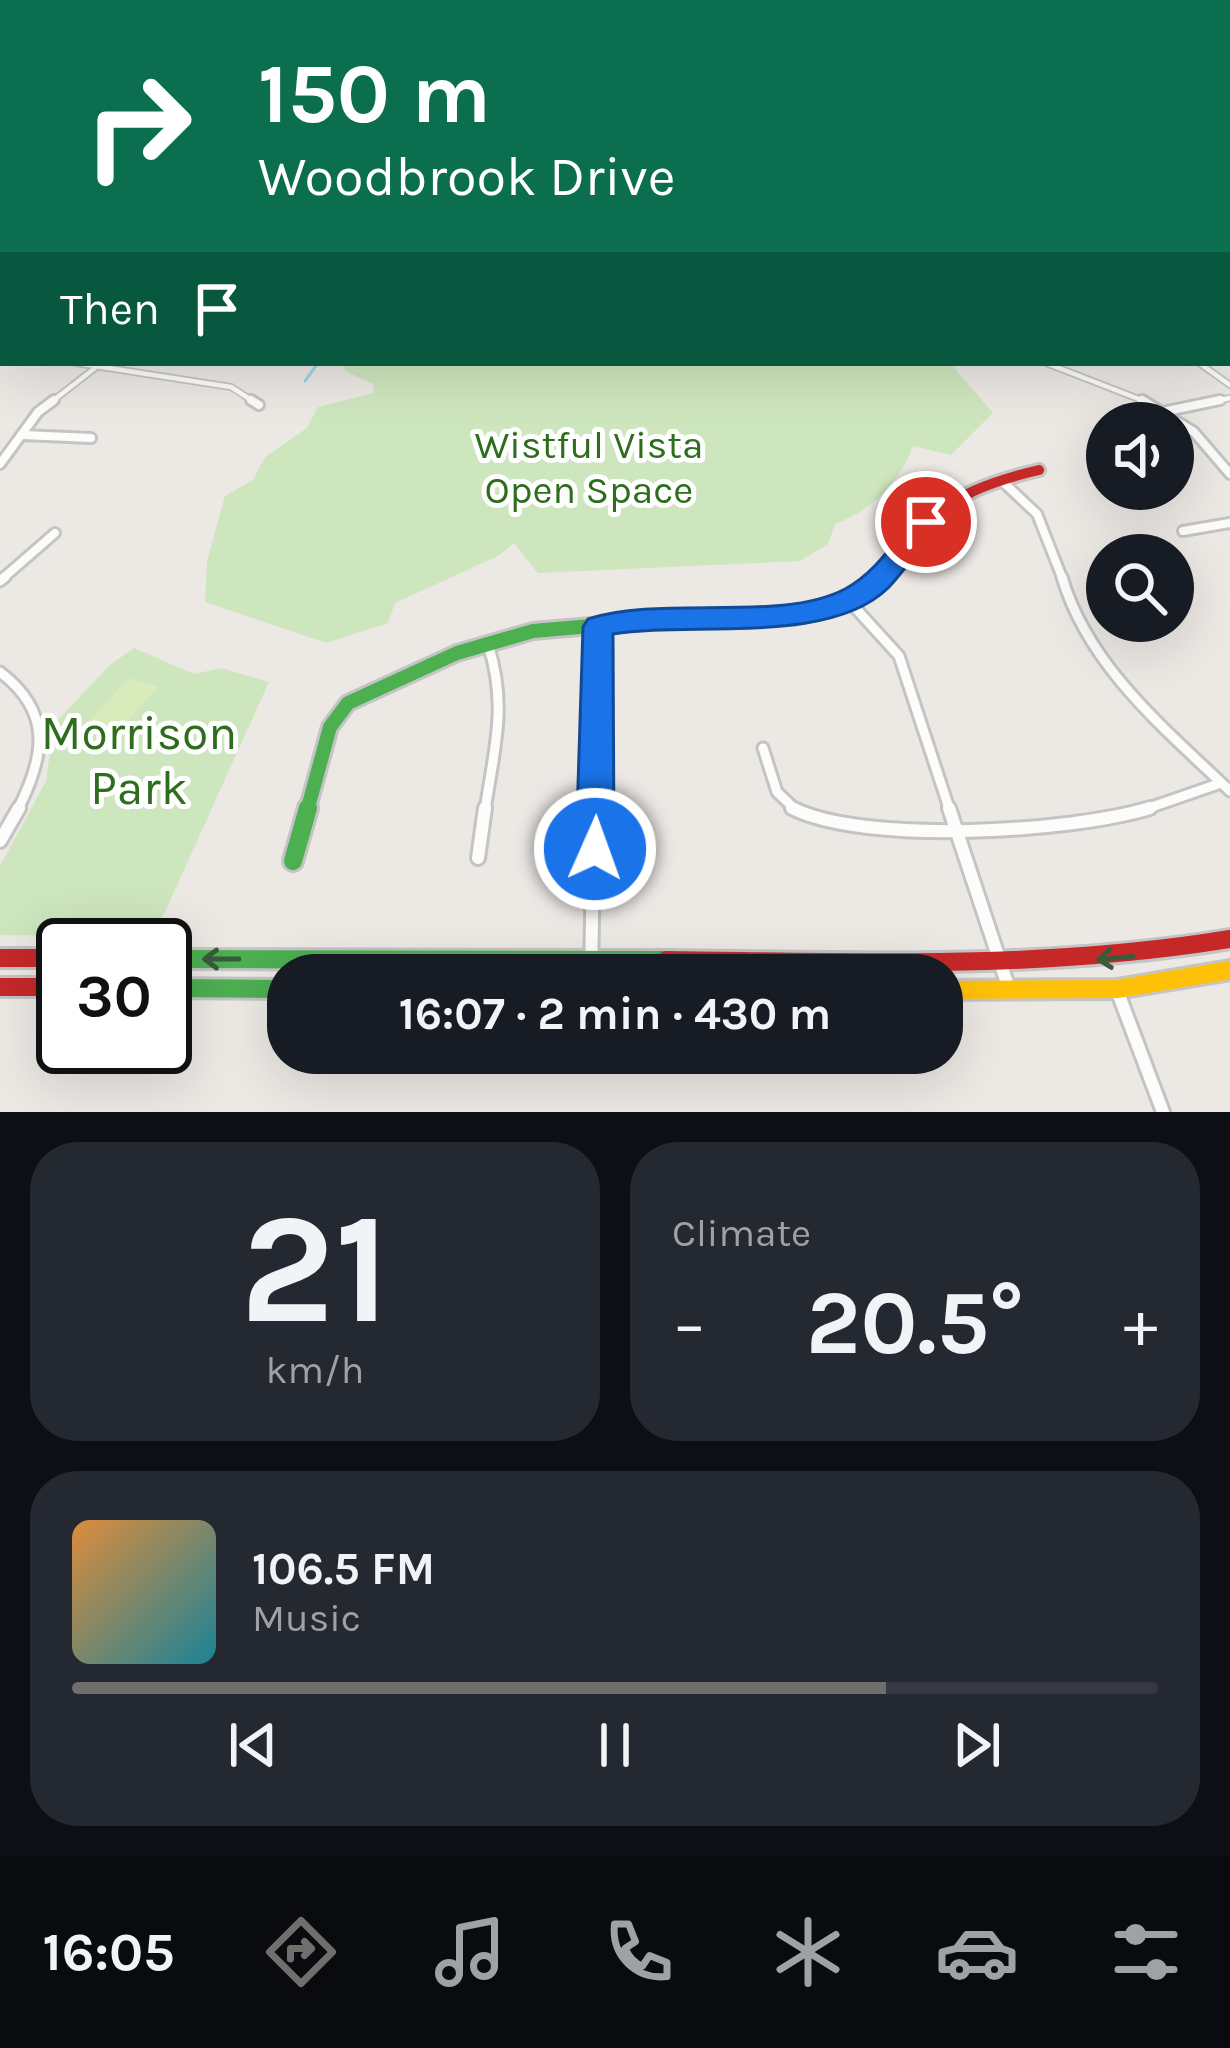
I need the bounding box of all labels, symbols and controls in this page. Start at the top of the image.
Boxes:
text: 150 m [258,45,491,143]
icon: right [60,48,216,204]
text: Woodbrook Drive [258,145,675,209]
icon: arrive [184,276,250,342]
text: Then [60,283,160,335]
map controls [1086,402,1194,642]
button: sound [1086,402,1194,510]
park label: Wistful Vista Open Space [475,422,704,513]
pin [875,471,977,573]
icon: arrive [893,489,959,555]
button: search [1086,534,1194,642]
park label: Morrison Park [41,705,237,816]
position arrow [532,786,658,912]
speed limit sign: 30 [36,918,192,1074]
one-way arrow [1096,946,1135,969]
one-way arrow [202,948,241,970]
text: 16:07 · 2 min · 430 m [399,988,831,1040]
text: 21 [240,1178,390,1360]
text: Climate [672,1210,811,1256]
text: 20.5° [806,1270,1024,1376]
text: − [672,1285,707,1363]
text: + [1123,1285,1158,1363]
text: km/h [266,1347,364,1393]
text: 106.5 FM [252,1543,435,1595]
text: Music [252,1595,361,1641]
icon: previous [220,1712,286,1778]
icon: pause [582,1712,648,1778]
icon: next [944,1712,1010,1778]
icon: directions [259,1910,343,1994]
icon: music [428,1910,512,1994]
icon: phone [597,1910,681,1994]
icon: climate [766,1910,850,1994]
icon: car [935,1910,1019,1994]
icon: filters [1104,1910,1188,1994]
text: 16:05 [42,1920,175,1984]

